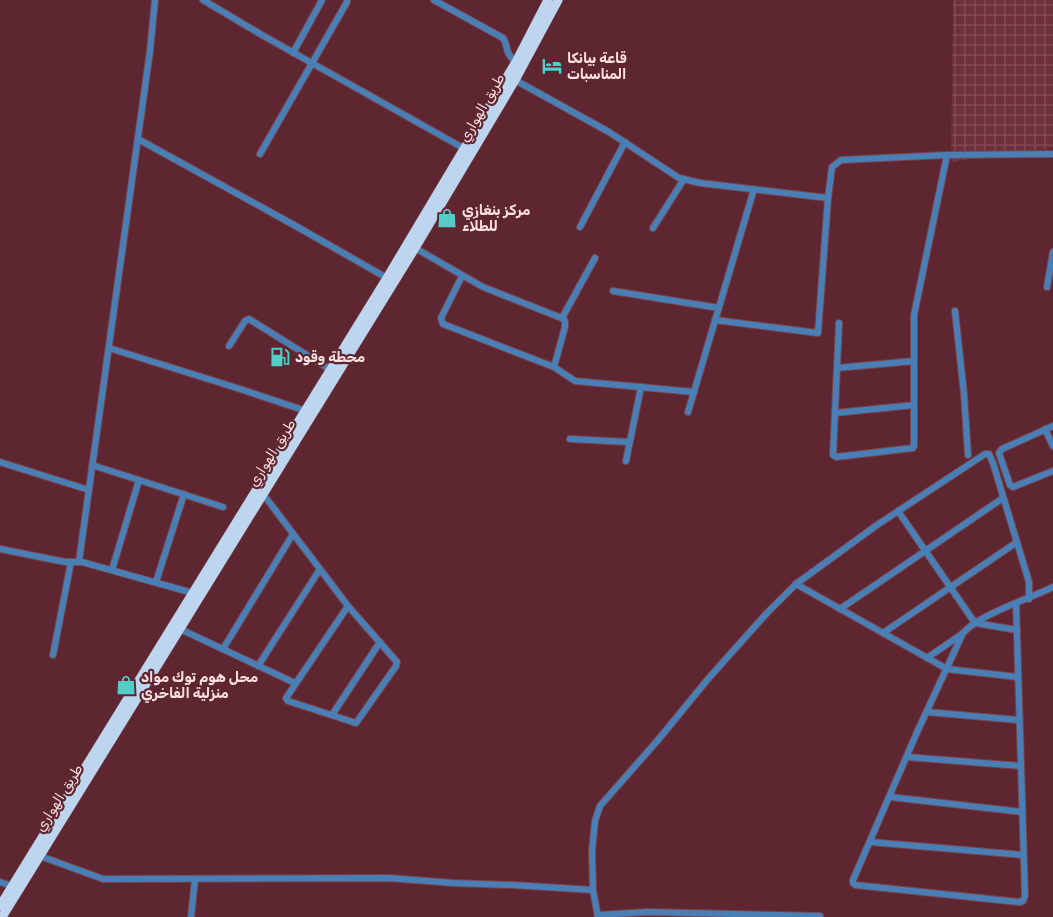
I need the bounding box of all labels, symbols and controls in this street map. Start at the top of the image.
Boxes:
place label: قاعة بيانكا المناسبات [567,50,627,83]
hotel icon: قاعة بيانكا المناسبات [541,55,563,77]
street label: طريق الهواري [456,71,509,146]
place label: مركز بنغازي للطلاء [462,202,531,235]
shop icon: مركز بنغازي للطلاء [436,207,458,229]
fuel station icon: محطة وقود [269,346,291,368]
place label: محطة وقود [295,349,365,366]
street label: طريق الهواري [245,416,300,490]
place label: محل هوم توك مواد منزلية الفاخري [141,669,258,703]
shop icon: محل هوم توك مواد منزلية الفاخري [115,674,137,696]
street label: طريق الهواري [32,761,87,835]

